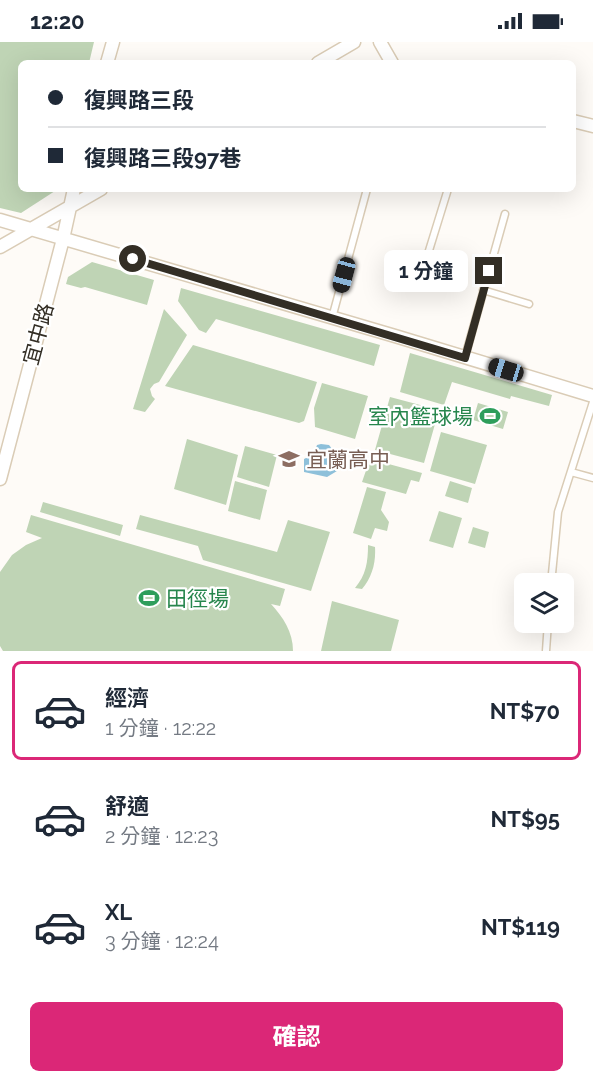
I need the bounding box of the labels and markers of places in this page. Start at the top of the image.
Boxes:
place label: 室內籃球場 [368,404,473,429]
sports icon: 室內籃球場 [478,404,502,428]
school or university icon: 宜蘭高中 [277,447,301,471]
place label: 宜蘭高中 [306,447,390,472]
sports icon: 田徑場 [137,586,161,610]
place label: 田徑場 [166,586,229,611]

